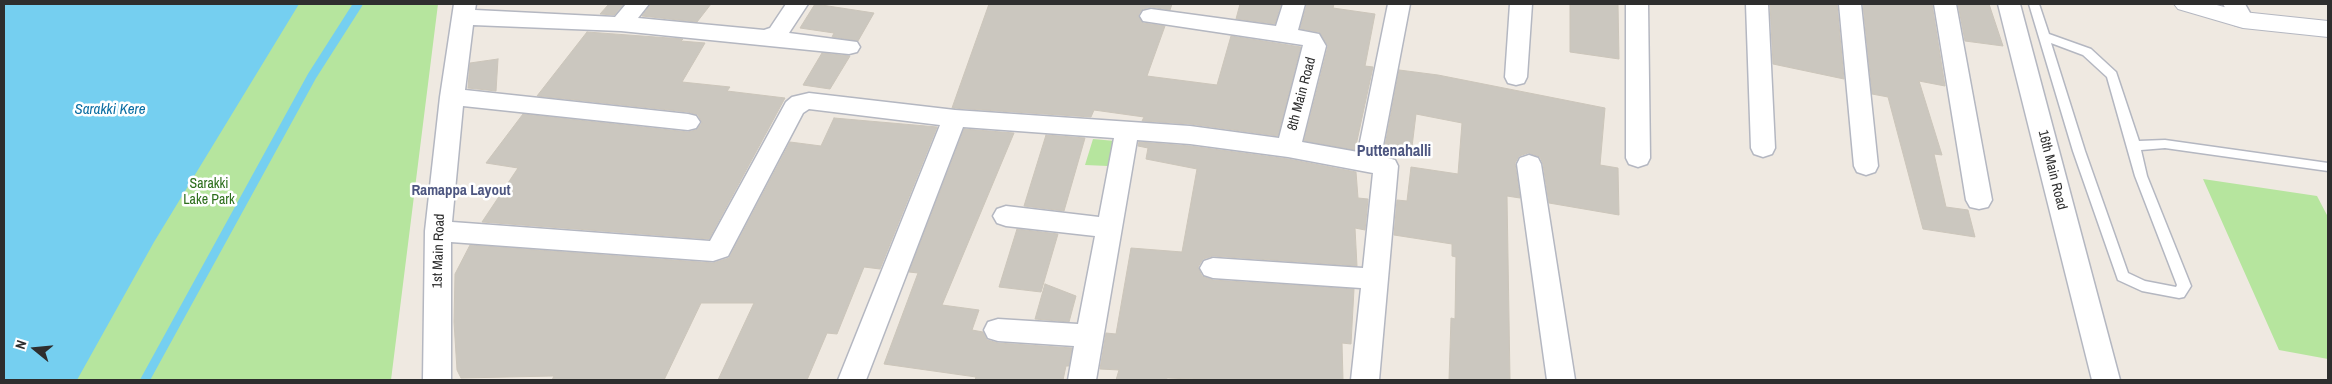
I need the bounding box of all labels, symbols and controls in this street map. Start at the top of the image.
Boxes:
street label: 8th Main Road [1284,55,1320,133]
water label: Sarakki Kere [74,101,146,119]
street label: 16th Main Road [2034,128,2070,212]
district label: Puttenahalli [1357,142,1431,162]
park label: Sarakki Lake Park [183,176,235,208]
district label: Ramappa Layout [411,182,511,200]
street label: 1st Main Road [429,213,449,289]
north arrow [10,324,60,374]
text: N [11,338,30,351]

